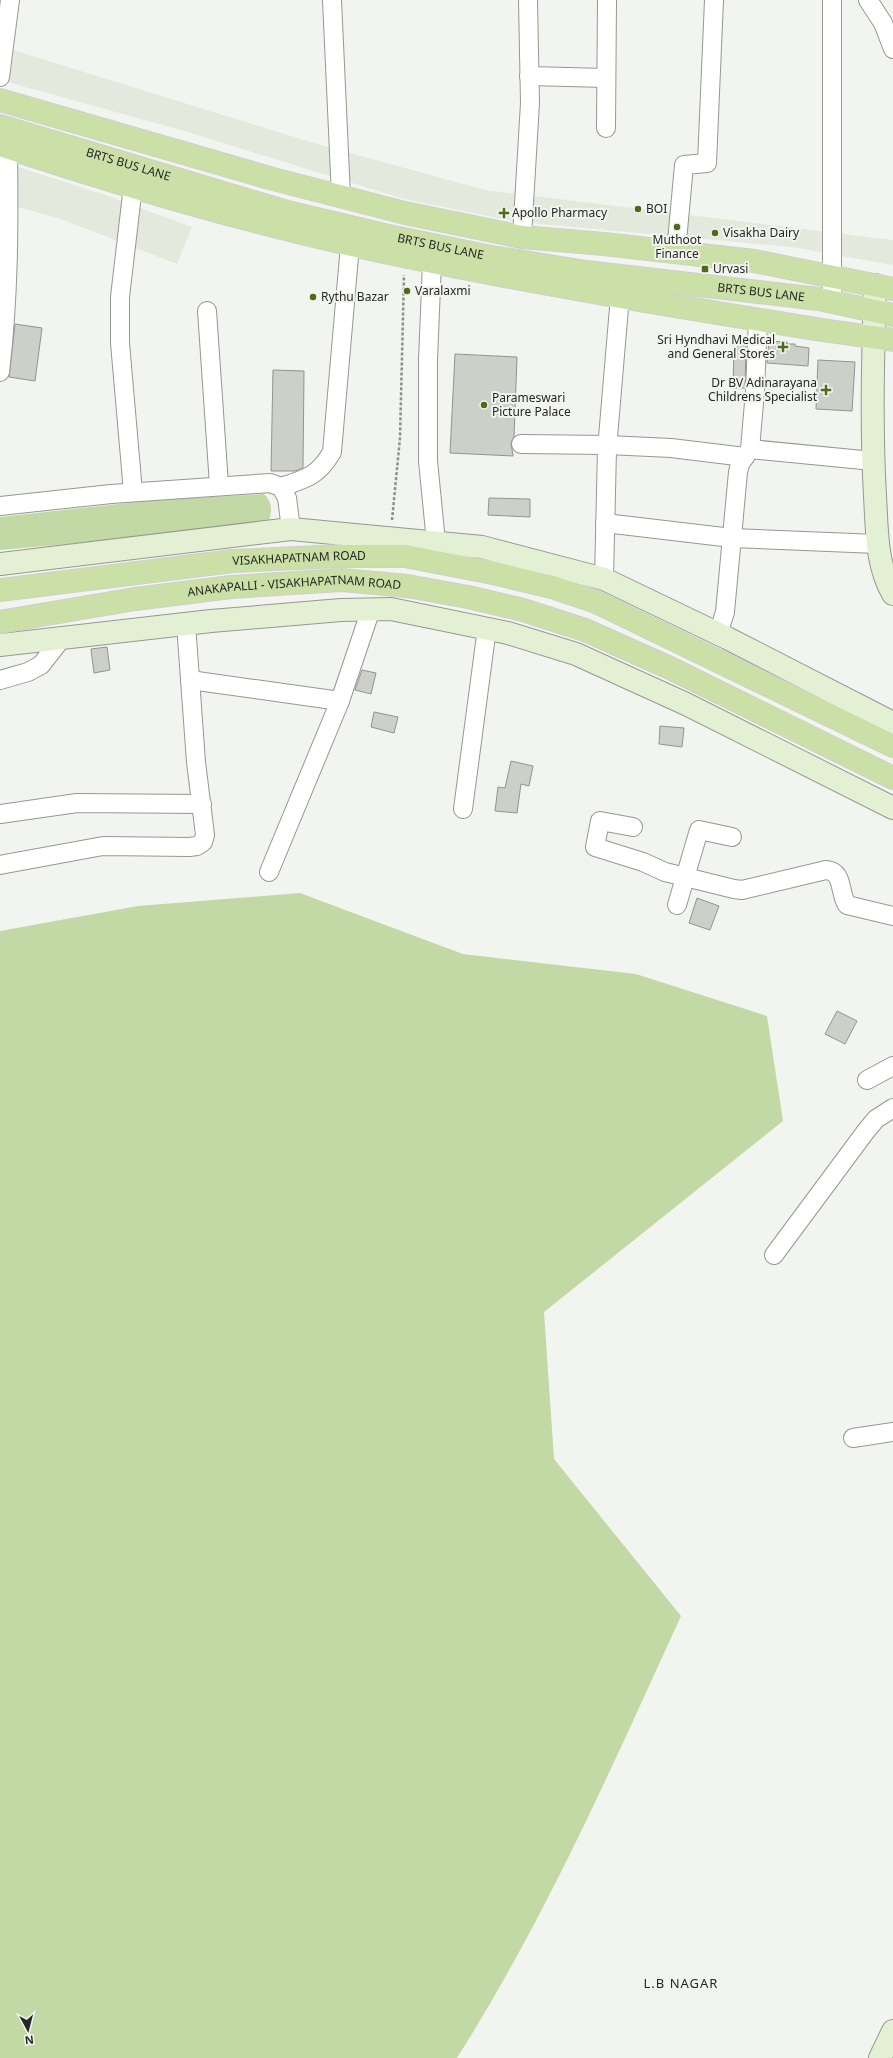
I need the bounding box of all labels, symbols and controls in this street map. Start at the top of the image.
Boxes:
street label: BRTS BUS LANE [84,143,173,185]
place label: BOI [646,200,667,217]
place label: Apollo Pharmacy [512,204,608,221]
marker: BOI [633,204,643,214]
marker: Apollo Pharmacy [499,208,509,218]
marker: Muthoot Finance [672,222,682,232]
place label: Visakha Dairy [723,224,800,241]
marker: Visakha Dairy [710,228,720,238]
street label: BRTS BUS LANE [396,229,485,263]
place label: Muthoot Finance [653,231,702,262]
place label: Urvasi [713,260,748,277]
marker: Urvasi [700,264,710,274]
street label: BRTS BUS LANE [717,278,806,305]
place label: Varalaxmi [415,282,471,299]
marker: Varalaxmi [402,286,412,296]
place label: Rythu Bazar [321,288,389,305]
marker: Rythu Bazar [308,292,318,302]
place label: Sri Hyndhavi Medical and General Stores [657,331,775,362]
marker: Sri Hyndhavi Medical and General Stores [778,342,788,352]
place label: Dr BV Adinarayana Childrens Specialist [708,374,818,405]
marker: Dr BV Adinarayana Childrens Specialist [820,384,832,396]
place label: Parameswari Picture Palace [492,389,571,420]
marker: Parameswari Picture Palace [479,400,489,410]
street label: VISAKHAPATNAM ROAD [232,547,366,569]
street label: ANAKAPALLI - VISAKHAPATNAM ROAD [186,571,402,600]
district label: L.B NAGAR [644,1974,718,1992]
north arrow [8,2010,48,2050]
text: N [24,2032,35,2048]

